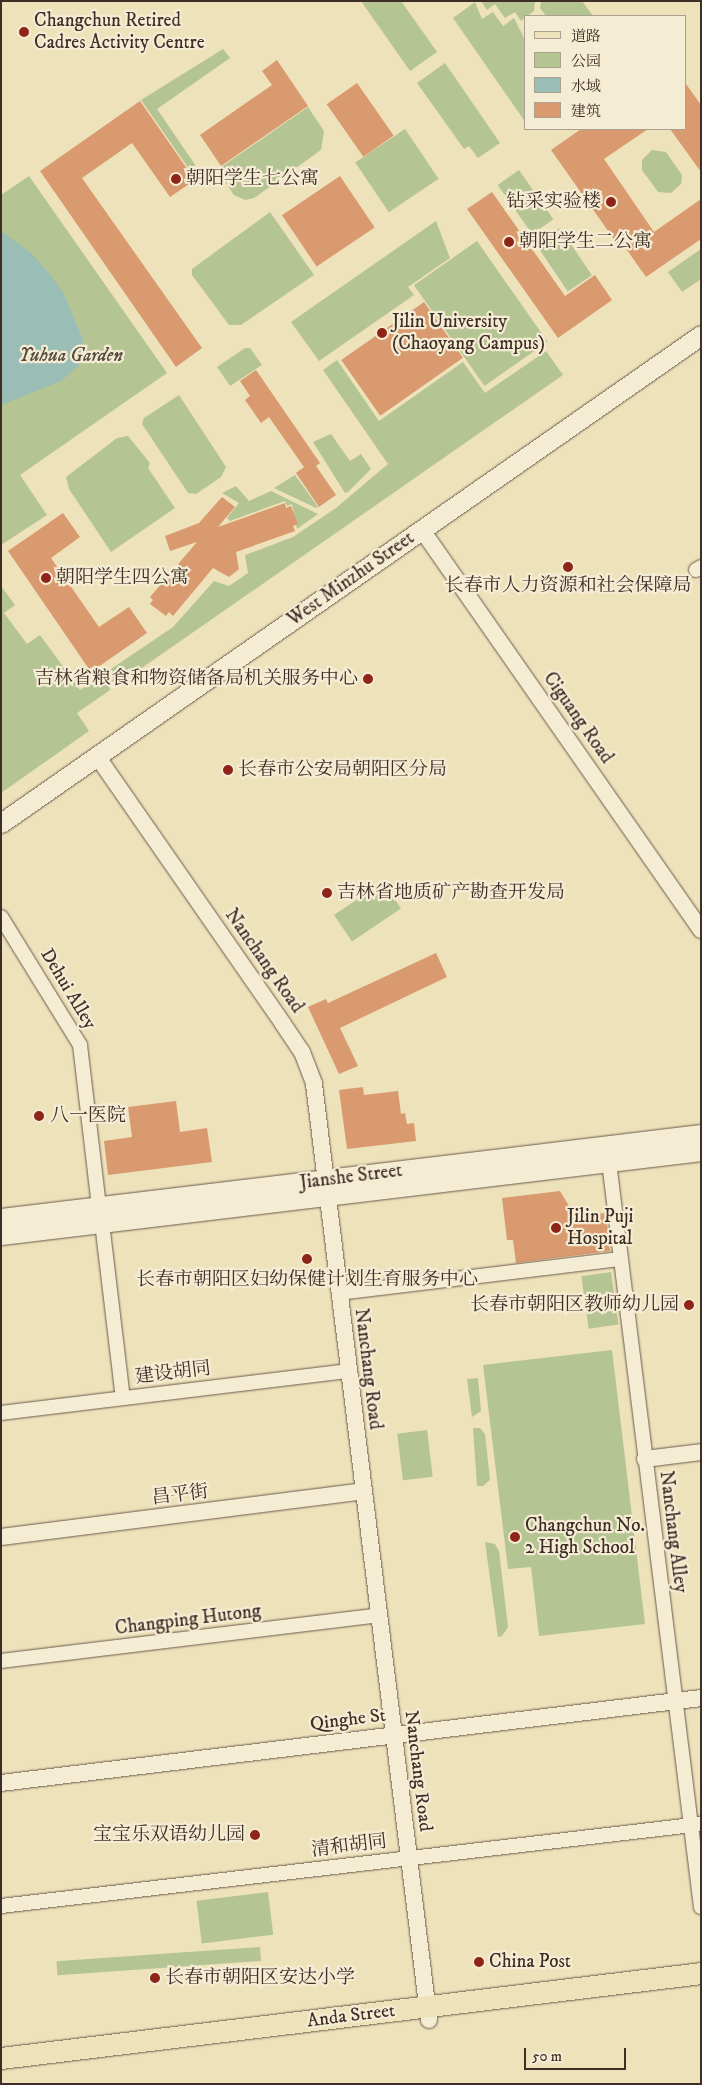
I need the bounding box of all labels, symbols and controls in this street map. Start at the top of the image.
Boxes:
place label: Changchun Retired Cadres Activity Centre [34,10,205,54]
legend [524,15,687,130]
marker: Changchun Retired Cadres Activity Centre [18,26,30,38]
text: 道路 [571,27,601,46]
text: 公园 [571,52,601,71]
text: 水域 [571,77,601,96]
text: 建筑 [571,102,601,121]
place label: 朝阳学生七公寓 [186,168,319,190]
marker: 朝阳学生七公寓 [170,173,182,185]
place label: 钻采实验楼 [506,191,601,213]
marker: 钻采实验楼 [605,196,617,208]
place label: 朝阳学生二公寓 [519,231,652,253]
marker: 朝阳学生二公寓 [503,236,515,248]
place label: Jilin University (Chaoyang Campus) [392,311,545,355]
marker: Jilin University (Chaoyang Campus) [376,327,388,339]
park label: Yuhua Garden [19,345,123,367]
street label: West Minzhu Street [283,527,419,631]
marker: 长春市人力资源和社会保障局 [562,561,574,573]
place label: 朝阳学生四公寓 [56,567,189,589]
marker: 朝阳学生四公寓 [40,572,52,584]
place label: 长春市人力资源和社会保障局 [445,575,691,597]
place label: 吉林省粮食和物资储备局机关服务中心 [35,668,358,690]
street label: Ciguang Road [538,668,618,768]
marker: 吉林省粮食和物资储备局机关服务中心 [362,673,374,685]
place label: 长春市公安局朝阳区分局 [238,759,447,781]
marker: 长春市公安局朝阳区分局 [222,764,234,776]
place label: 吉林省地质矿产勘查开发局 [337,882,565,904]
marker: 吉林省地质矿产勘查开发局 [321,887,333,899]
street label: Nanchang Road [220,905,308,1017]
street label: Dehui Alley [35,944,101,1034]
place label: 八一医院 [50,1105,126,1127]
marker: 八一医院 [32,1109,46,1123]
street label: Jianshe Street [298,1159,404,1195]
place label: Jilin Puji Hospital [567,1206,633,1250]
marker: Jilin Puji Hospital [549,1221,563,1235]
marker: 长春市朝阳区妇幼保健计划生育服务中心 [300,1252,314,1266]
place label: 长春市朝阳区妇幼保健计划生育服务中心 [136,1269,478,1291]
place label: 长春市朝阳区教师幼儿园 [470,1294,679,1316]
marker: 长春市朝阳区教师幼儿园 [683,1299,695,1311]
street label: Nanchang Road [349,1307,387,1431]
street label: 建设胡同 [134,1357,212,1389]
street label: Nanchang Alley [654,1470,692,1594]
street label: 昌平街 [150,1480,210,1510]
place label: Changchun No. 2 High School [525,1515,645,1559]
marker: Changchun No. 2 High School [509,1531,521,1543]
street label: Changping Hutong [114,1600,262,1640]
street label: Qinghe St [309,1704,387,1736]
street label: Nanchang Road [399,1709,437,1833]
place label: 宝宝乐双语幼儿园 [93,1824,245,1846]
marker: 宝宝乐双语幼儿园 [249,1829,261,1841]
street label: 清和胡同 [310,1830,388,1862]
place label: China Post [489,1951,571,1973]
marker: China Post [473,1956,485,1968]
place label: 长春市朝阳区安达小学 [165,1967,355,1989]
marker: 长春市朝阳区安达小学 [149,1972,161,1984]
street label: Anda Street [306,1999,396,2033]
scale bar [527,2038,630,2070]
text: 50 m [532,2047,562,2066]

